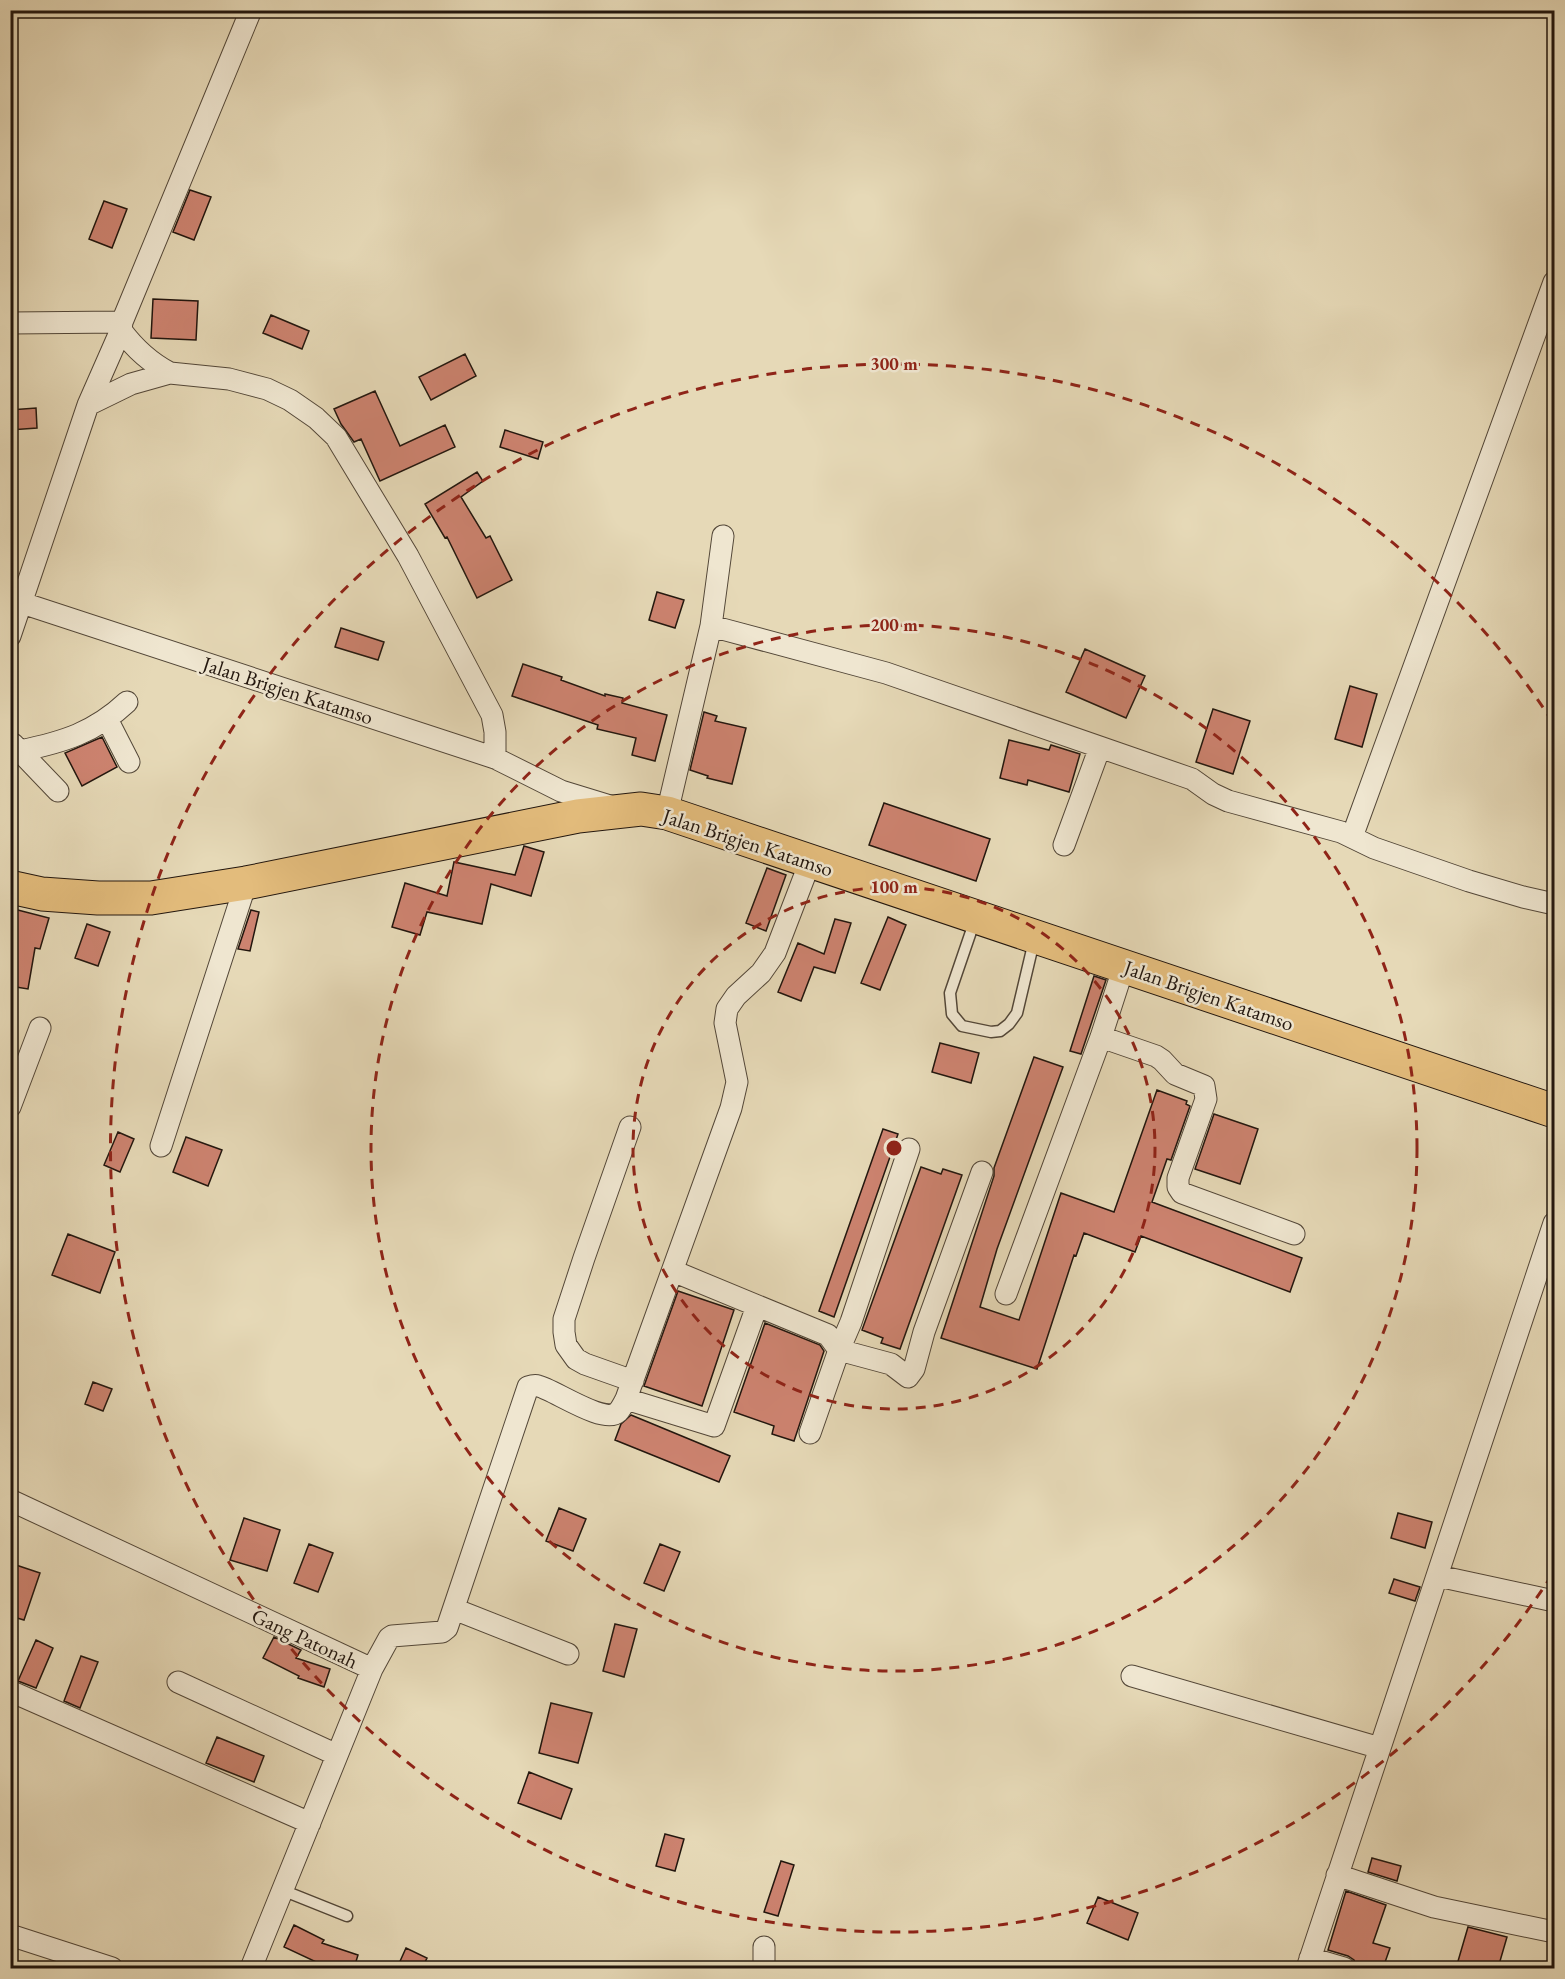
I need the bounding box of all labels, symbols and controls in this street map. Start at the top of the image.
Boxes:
text: 300 m [870,352,918,375]
text: 200 m [870,613,918,636]
street label: Jalan Brigjen Katamso [197,649,377,730]
street label: Jalan Brigjen Katamso [657,801,837,882]
text: 100 m [870,875,918,898]
street label: Jalan Brigjen Katamso [1119,953,1297,1037]
centre of rings [884,1138,904,1158]
street label: Gang Patonah [247,1602,363,1674]

